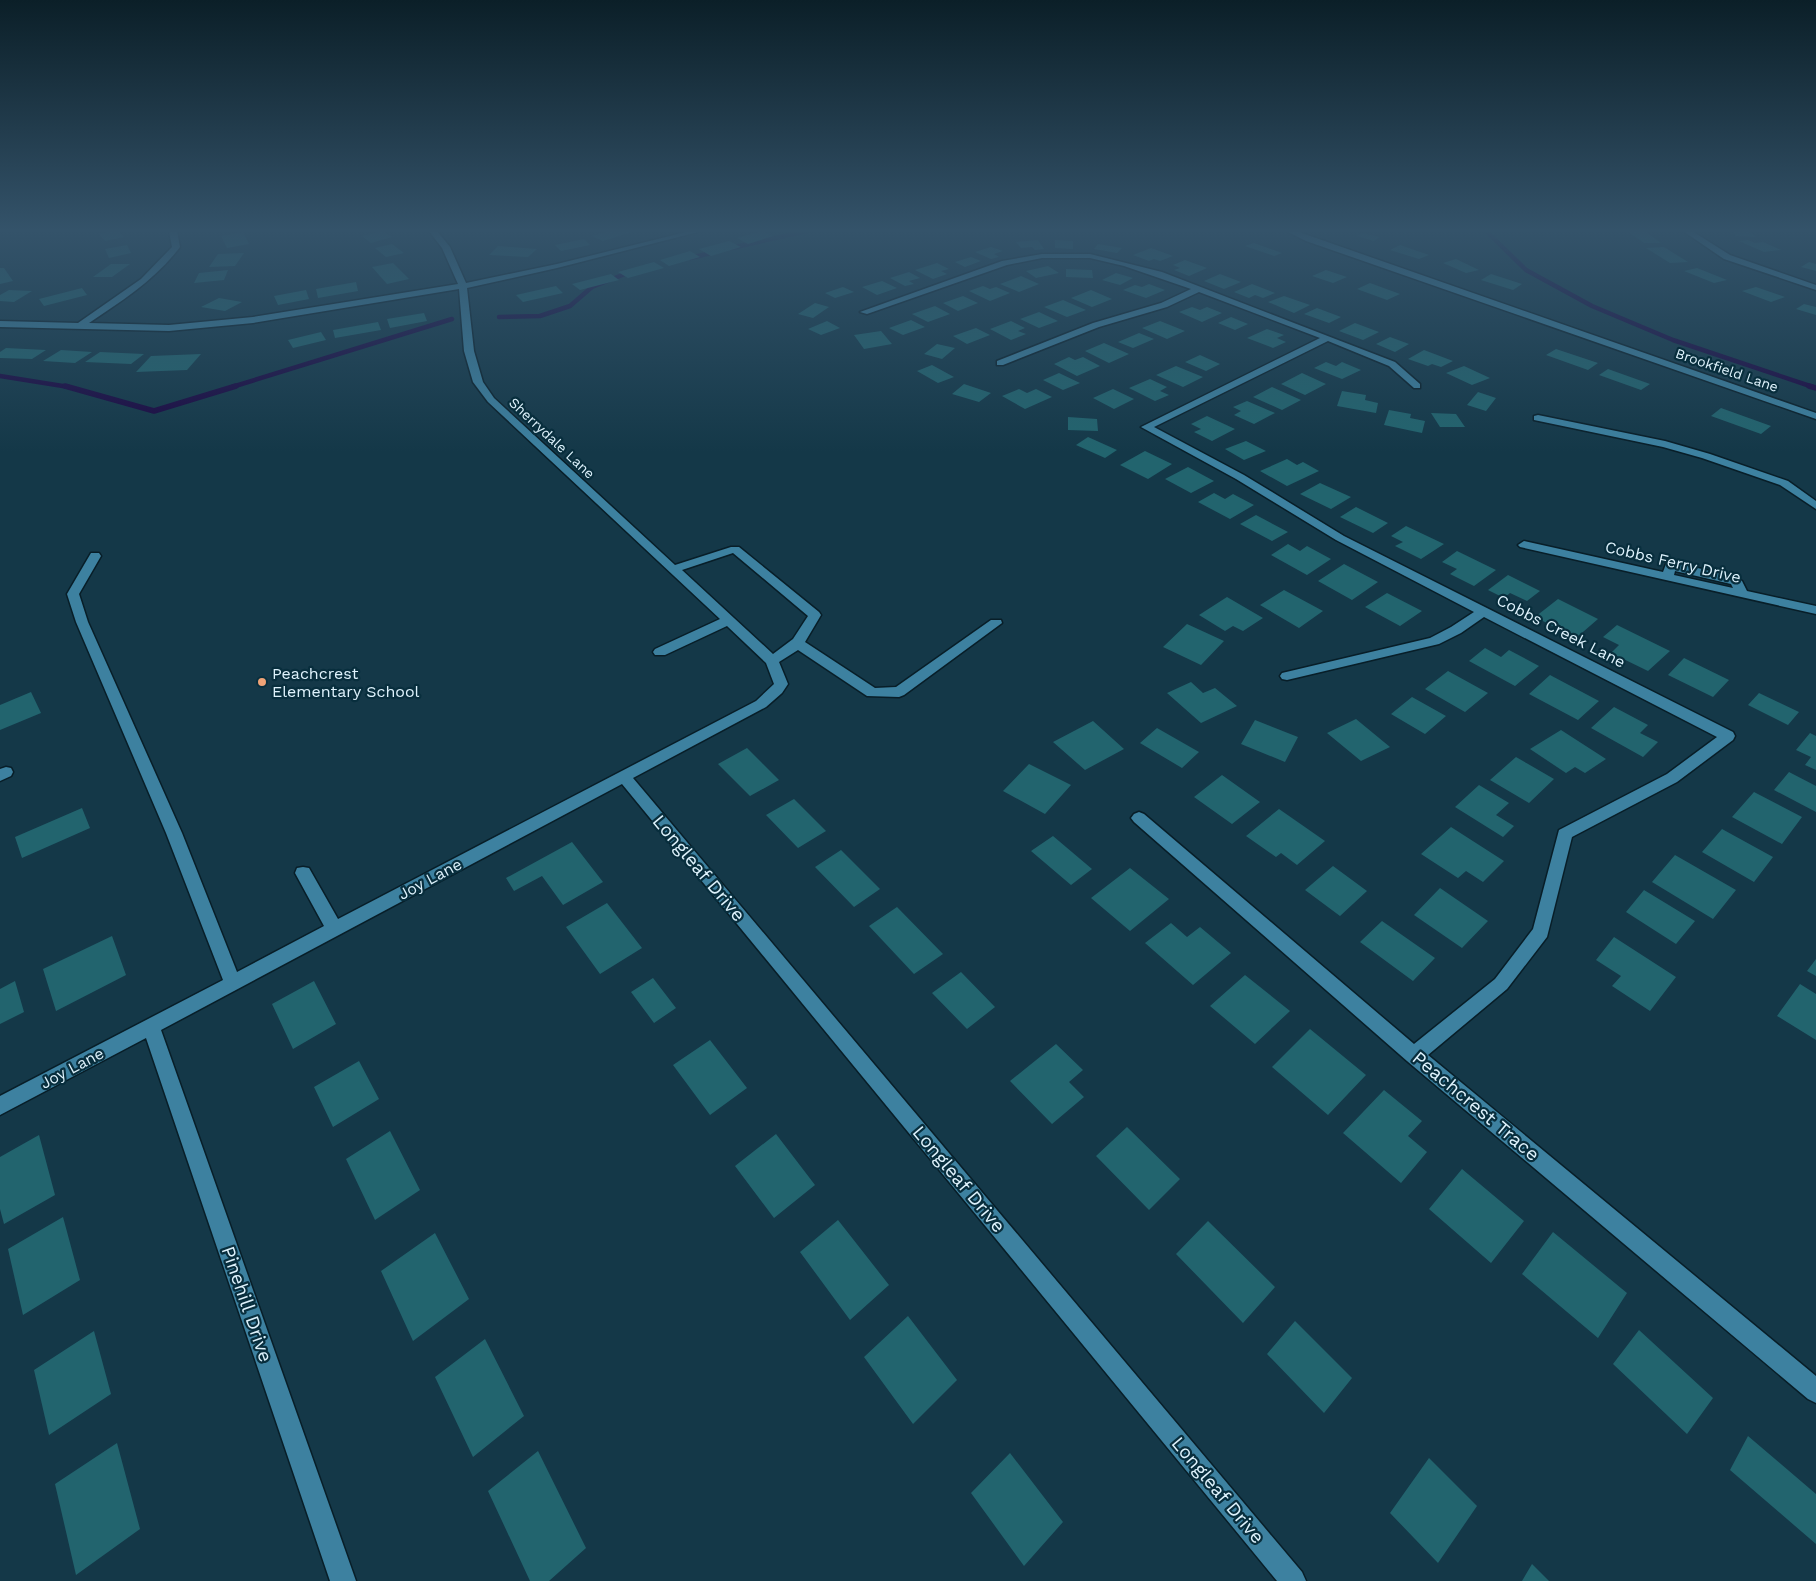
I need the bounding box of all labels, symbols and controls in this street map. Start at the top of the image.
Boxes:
street label: Brookfield Lane [1674,345,1780,395]
street label: Sherrydale Lane [506,394,598,482]
street label: Cobbs Ferry Drive [1603,537,1743,587]
street label: Cobbs Creek Lane [1493,590,1629,672]
place label: Peachcrest Elementary School [272,664,420,701]
marker: Peachcrest Elementary School [256,676,268,688]
street label: Longleaf Drive [648,810,750,926]
street label: Joy Lane [395,854,465,904]
street label: Joy Lane [37,1043,107,1093]
street label: Peachcrest Trace [1408,1046,1544,1166]
street label: Longleaf Drive [908,1121,1010,1237]
street label: Pinehill Drive [216,1243,278,1365]
street label: Longleaf Drive [1167,1432,1269,1548]

